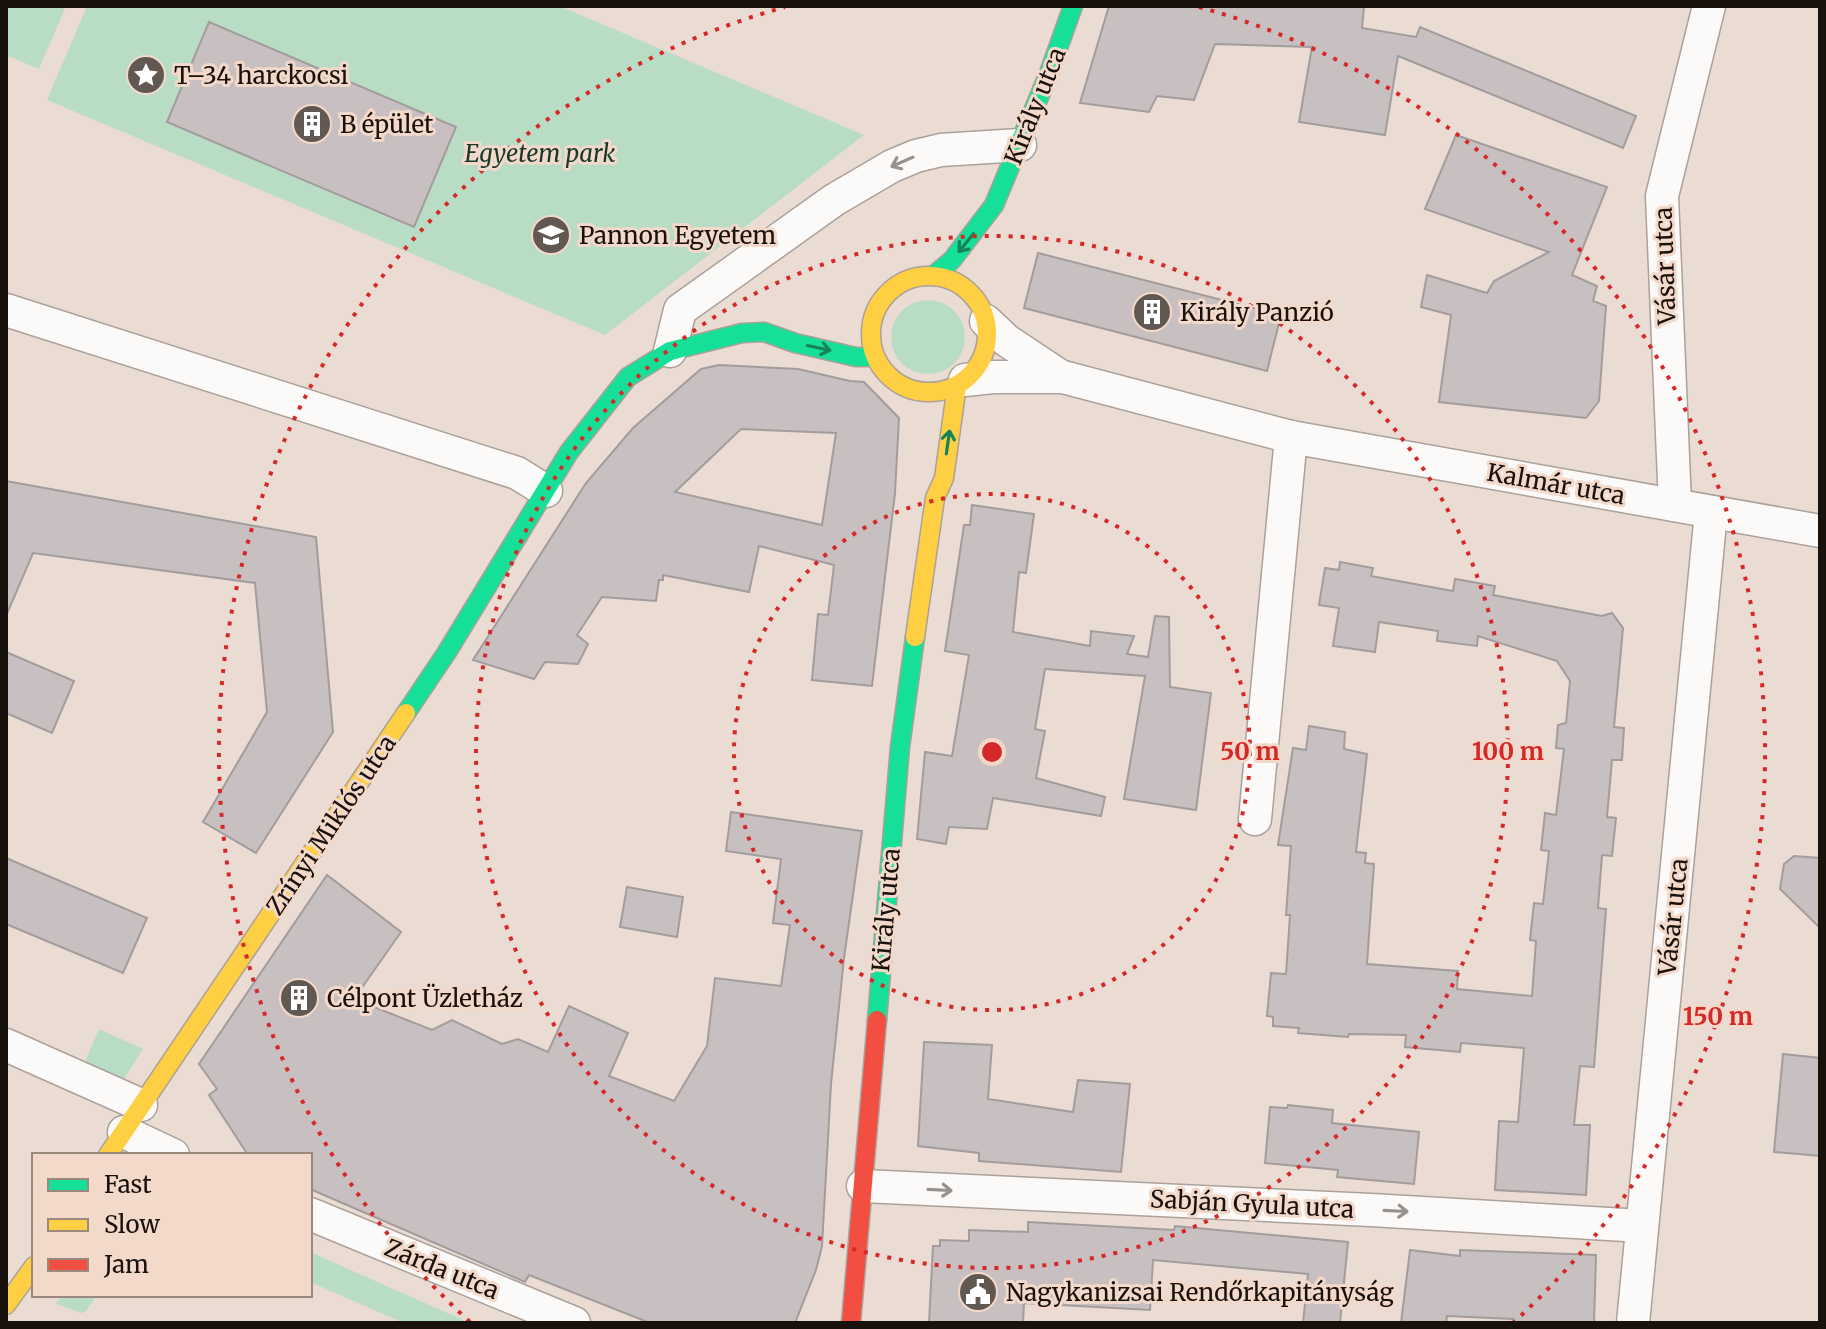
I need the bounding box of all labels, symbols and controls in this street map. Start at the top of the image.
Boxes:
street label: Király utca [997,43,1073,169]
place icon: T–34 harckocsi [125,54,167,96]
place label: T–34 harckocsi [174,60,349,91]
building icon: B épület [291,103,333,145]
place label: B épület [340,109,434,140]
park label: Egyetem park [465,138,615,169]
one-way arrow [890,156,915,171]
street label: Vásár utca [1647,206,1683,327]
school or university icon: Pannon Egyetem [530,214,572,256]
place label: Pannon Egyetem [579,220,776,251]
one-way arrow [957,232,975,253]
building icon: Király Panzió [1131,291,1173,333]
place label: Király Panzió [1180,297,1334,328]
one-way arrow [806,341,831,356]
one-way arrow [941,430,956,456]
street label: Kalmár utca [1485,457,1628,511]
street label: Zrínyi Miklós utca [259,729,403,921]
text: 50 m [1220,736,1280,767]
text: 100 m [1472,736,1544,767]
centre of rings [978,738,1006,766]
street label: Király utca [865,847,907,973]
street label: Vásár utca [1651,857,1695,978]
building icon: Célpont Üzletház [278,977,320,1019]
place label: Célpont Üzletház [327,983,523,1014]
text: 150 m [1683,1001,1753,1032]
legend [32,1153,312,1297]
text: Fast [104,1169,152,1200]
one-way arrow [926,1182,953,1197]
street label: Sabján Gyula utca [1149,1183,1355,1225]
one-way arrow [1382,1204,1409,1219]
text: Slow [104,1209,160,1240]
street label: Zárda utca [380,1232,504,1306]
text: Jam [103,1249,149,1280]
public building icon: Nagykanizsai Rendőrkapitányság [957,1271,999,1313]
place label: Nagykanizsai Rendőrkapitányság [1006,1277,1394,1308]

